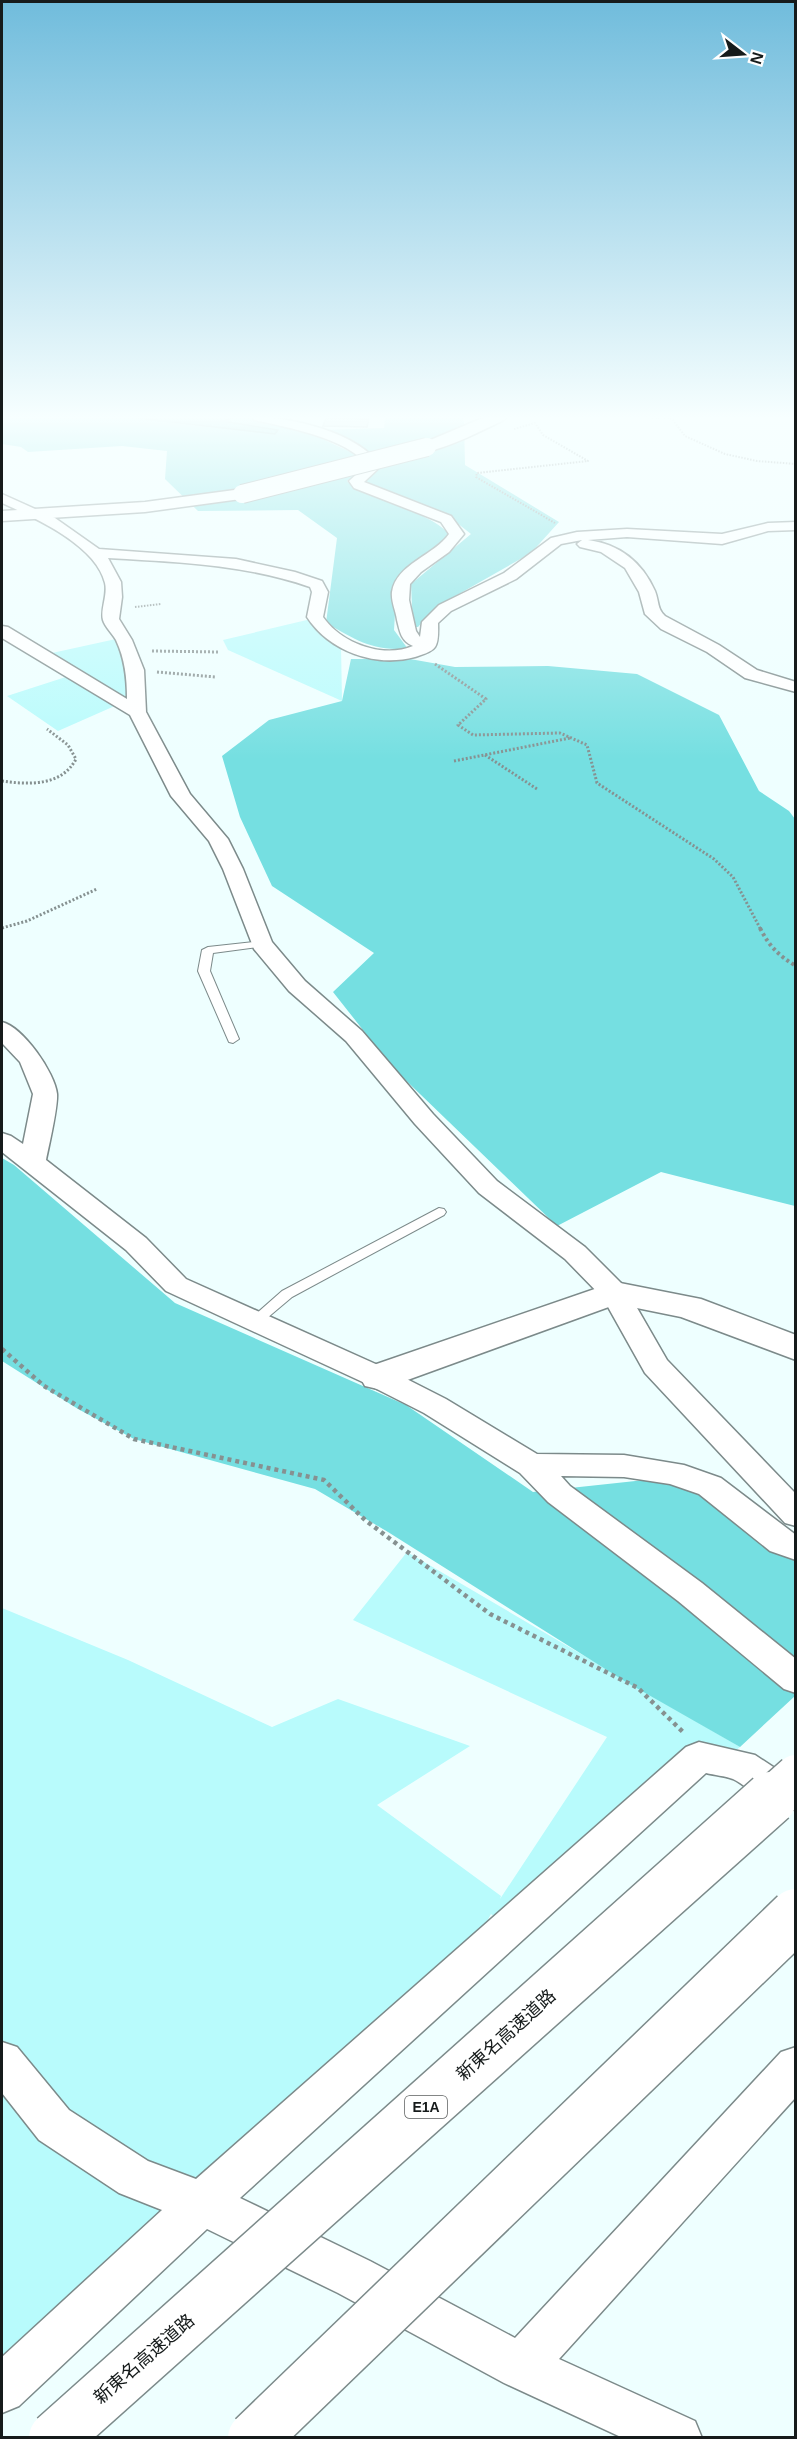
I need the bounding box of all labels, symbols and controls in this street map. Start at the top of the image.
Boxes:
north arrow [713,24,773,84]
text: N [747,50,767,66]
street label: 新東名高速道路 [452,1985,560,2085]
road number: E1A [405,2096,447,2118]
street label: 新東名高速道路 [90,2310,198,2408]

